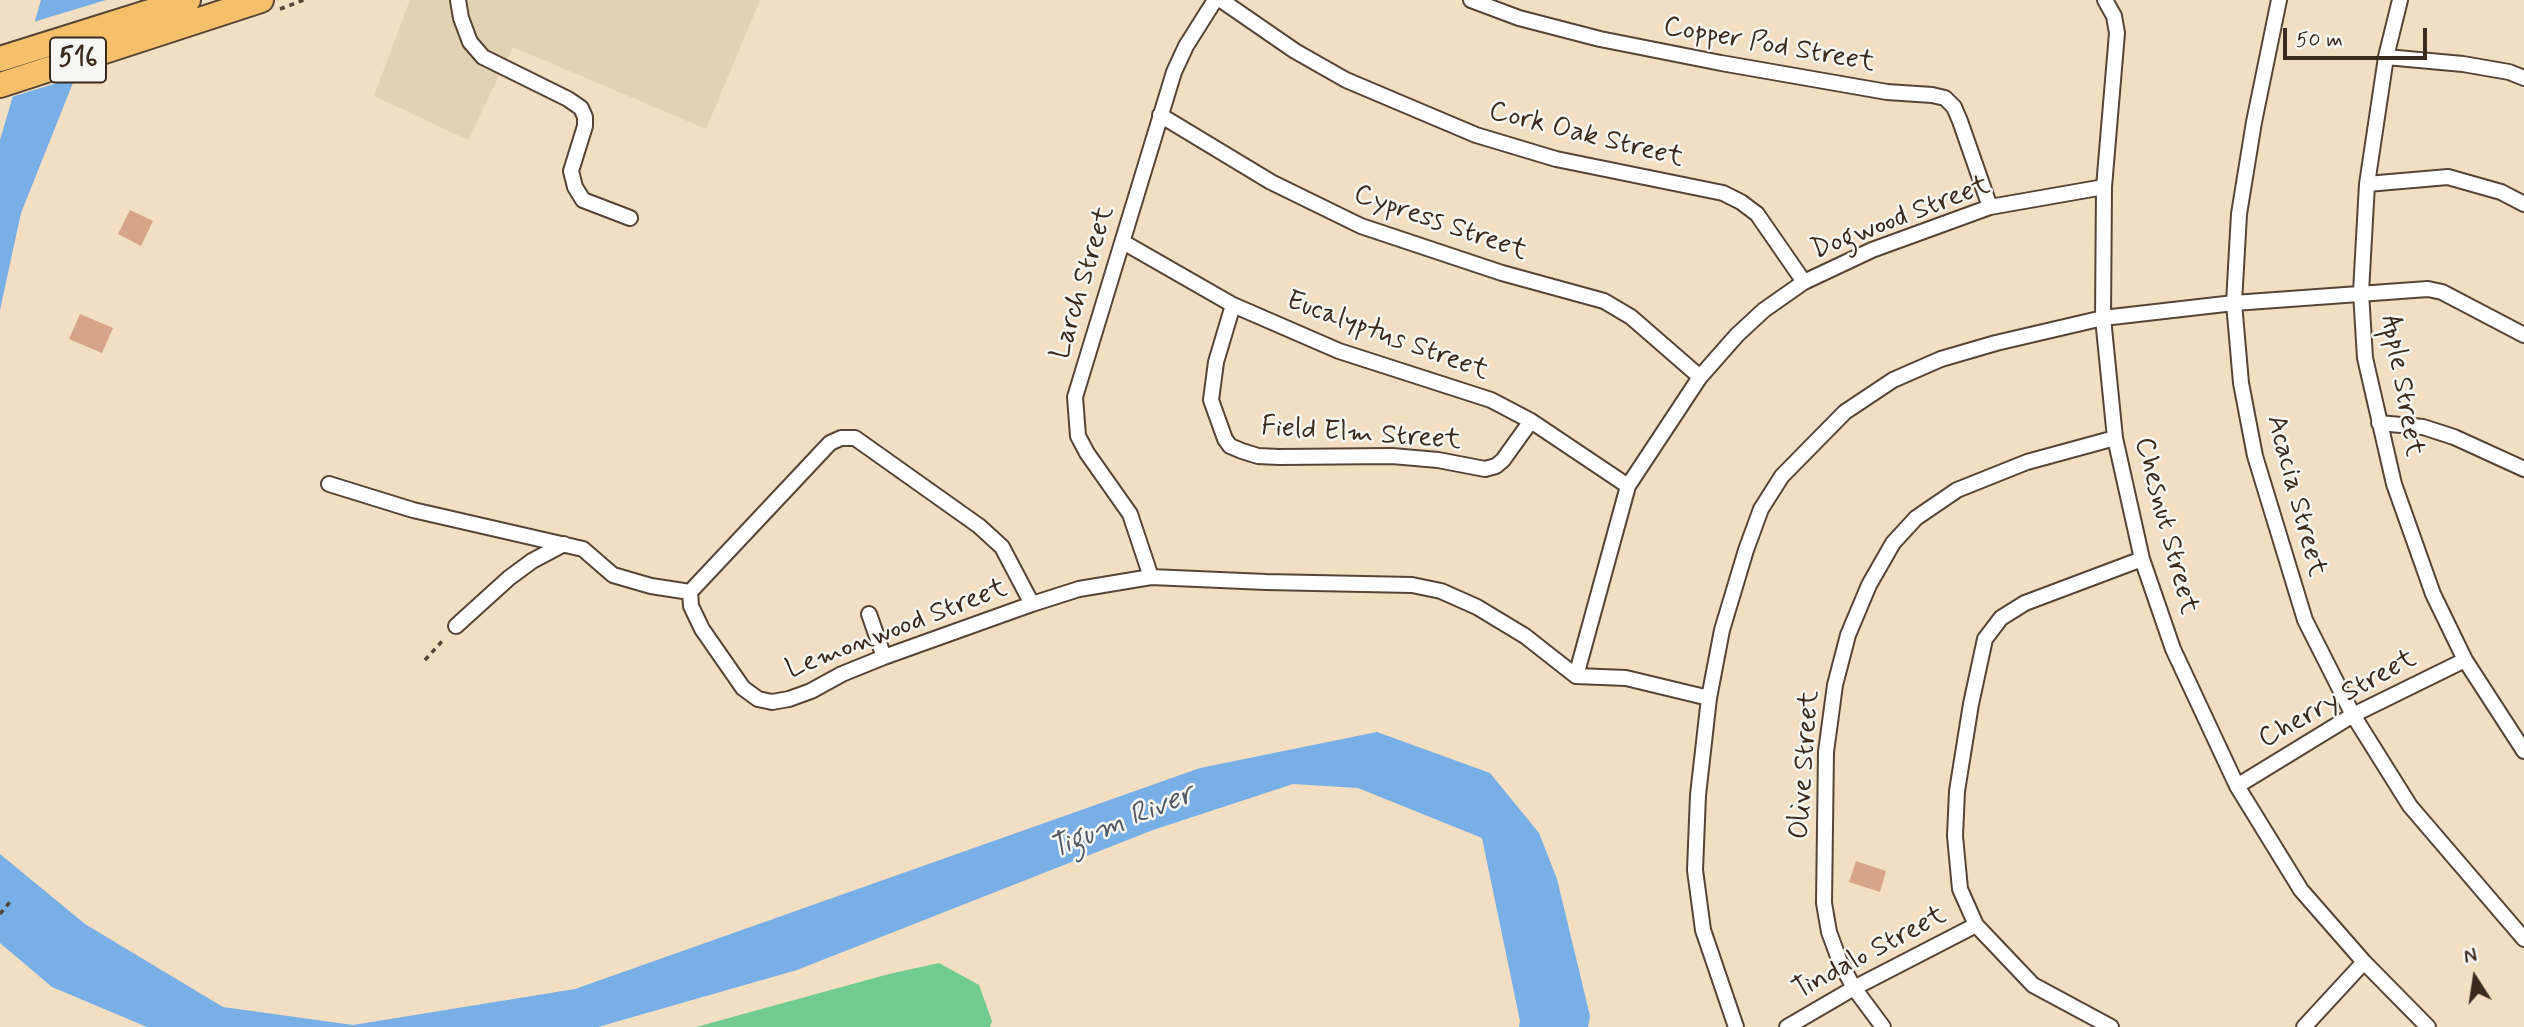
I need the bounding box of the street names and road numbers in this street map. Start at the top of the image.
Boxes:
street label: Copper Pod Street [1661,11,1877,81]
road number: 516 [50,38,106,82]
street label: Cork Oak Street [1485,96,1687,176]
street label: Dogwood Street [1807,170,1995,268]
street label: Cypress Street [1349,179,1531,269]
street label: Larch Street [1045,202,1123,364]
street label: Eucalyptus Street [1281,285,1493,389]
street label: Apple Street [2372,313,2430,459]
street label: Field Elm Street [1260,411,1462,459]
street label: Acacia Street [2257,412,2333,580]
street label: Chesnut Street [2125,434,2205,618]
street label: Lemonwood Street [782,572,1012,688]
street label: Cherry Street [2253,643,2423,757]
street label: Olive Street [1784,689,1828,841]
street label: Tindalo Street [1788,900,1952,1008]

